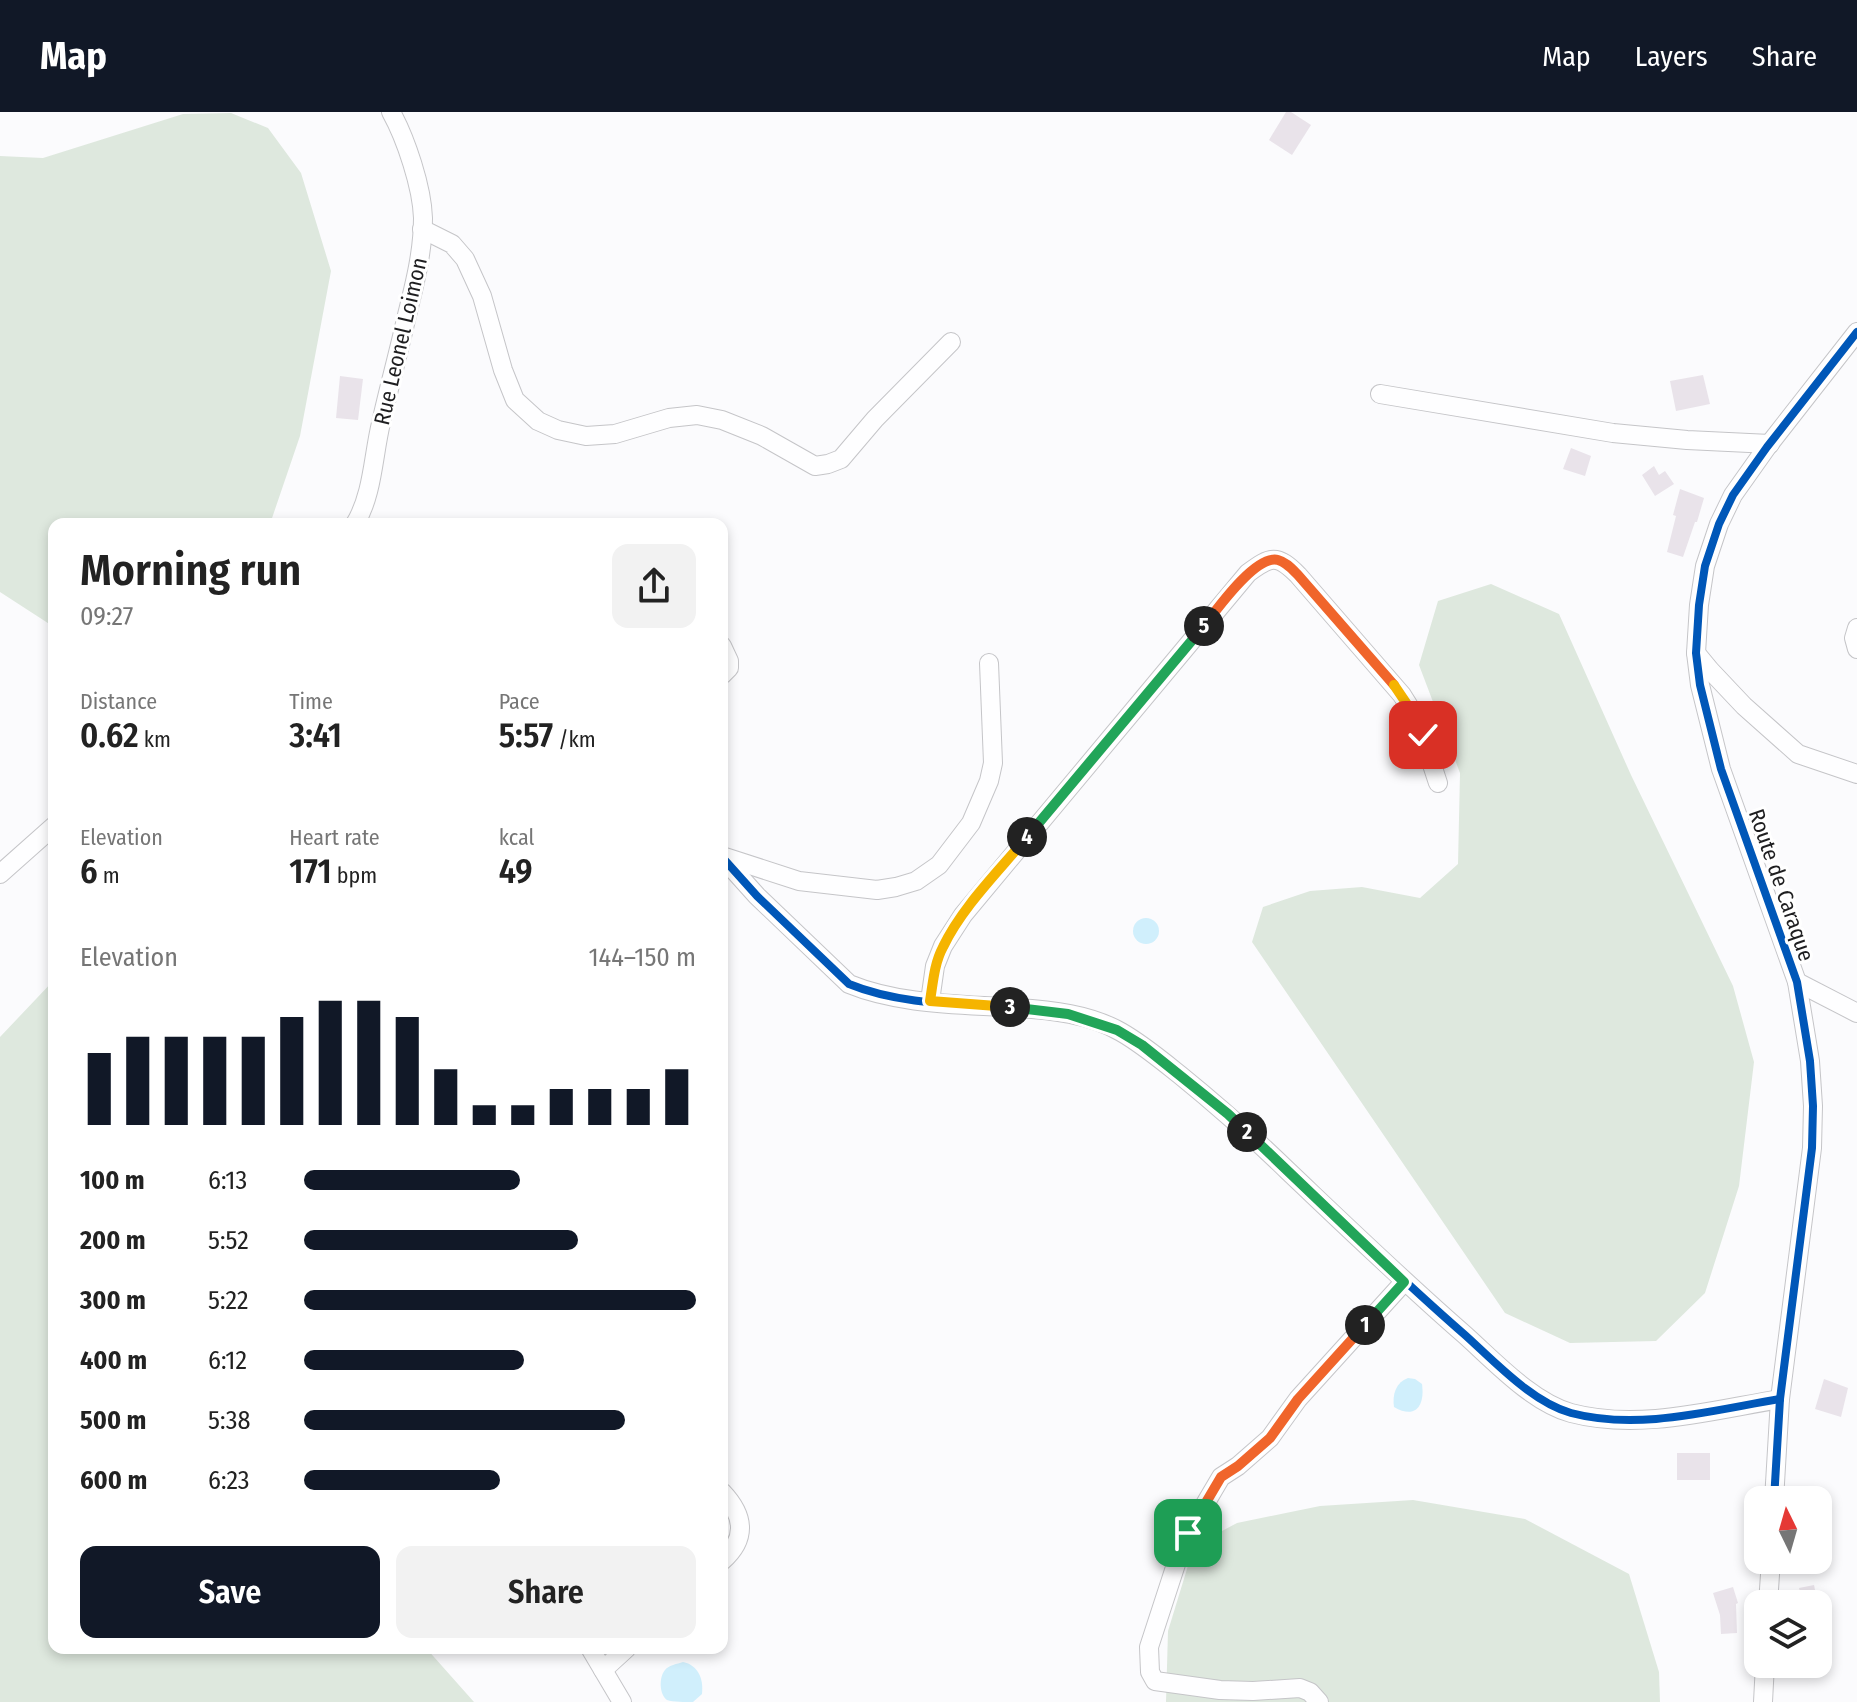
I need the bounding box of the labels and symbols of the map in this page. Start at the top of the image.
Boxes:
street label: Rue Leonel Loimon [368,255,433,428]
pin: 5 [1184,606,1224,646]
pin [1389,701,1457,769]
street label: Route de Caraque [1743,806,1820,965]
pin: 4 [1007,817,1047,857]
pin: 3 [990,987,1030,1027]
pin: 2 [1227,1112,1267,1152]
pin: 1 [1345,1305,1385,1345]
north arrow [1744,1486,1832,1574]
pin [1154,1499,1222,1567]

